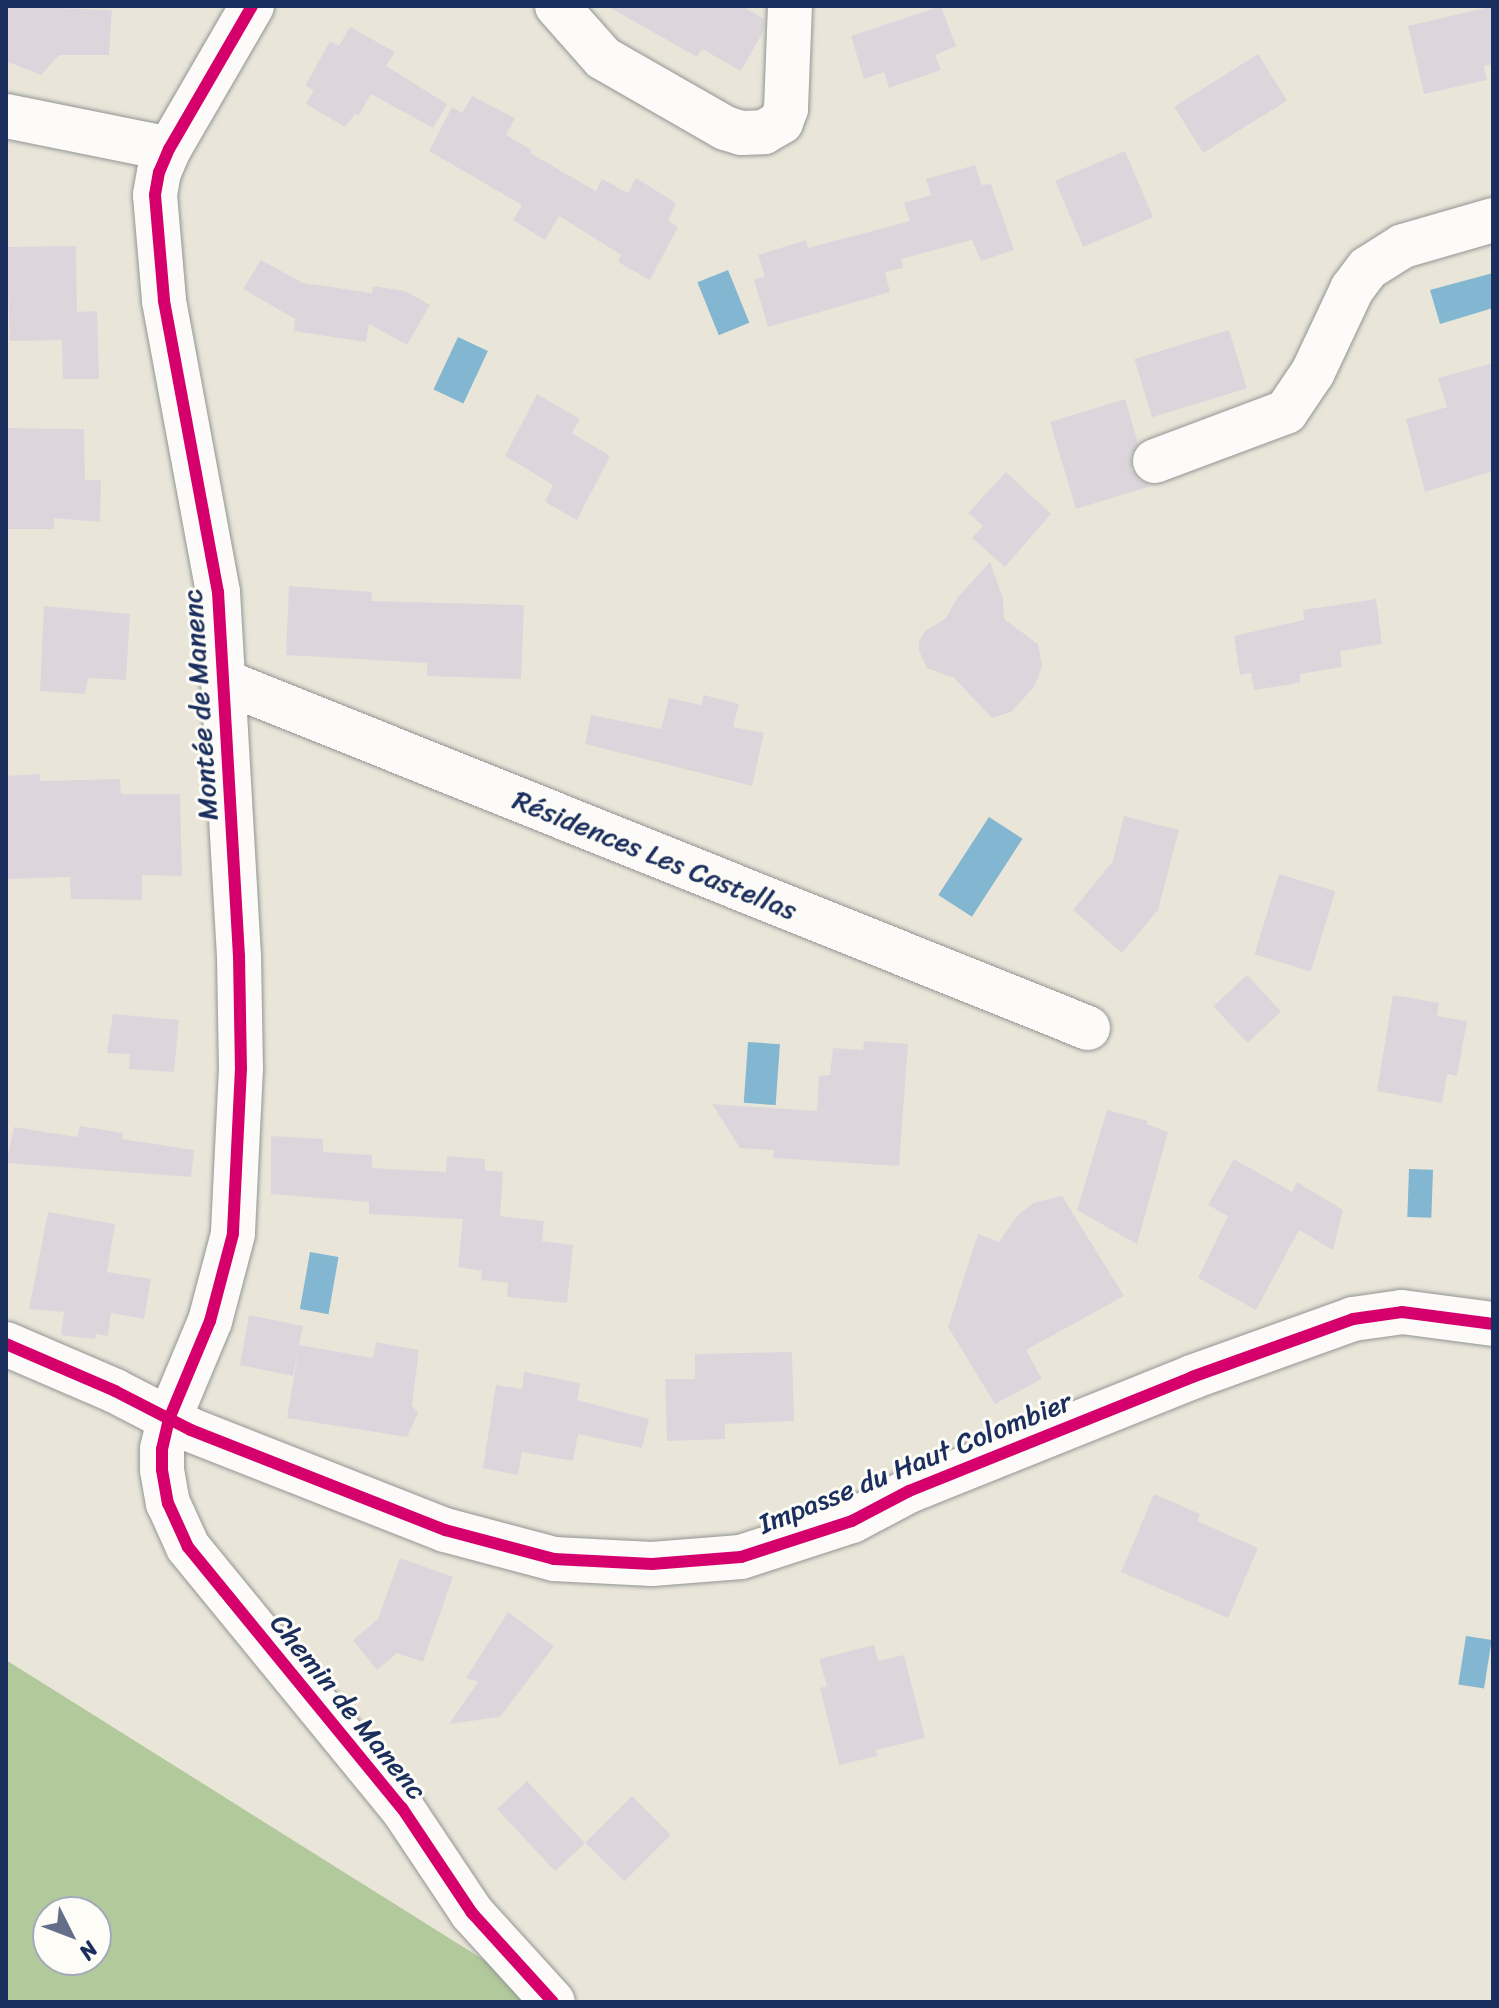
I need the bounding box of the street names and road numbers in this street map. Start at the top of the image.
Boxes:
street label: Montée de Manenc [175,588,225,822]
street label: Résidences Les Castellas [507,782,803,928]
street label: Impasse du Haut Colombier [753,1384,1077,1542]
street label: Chemin de Manenc [263,1607,433,1807]

